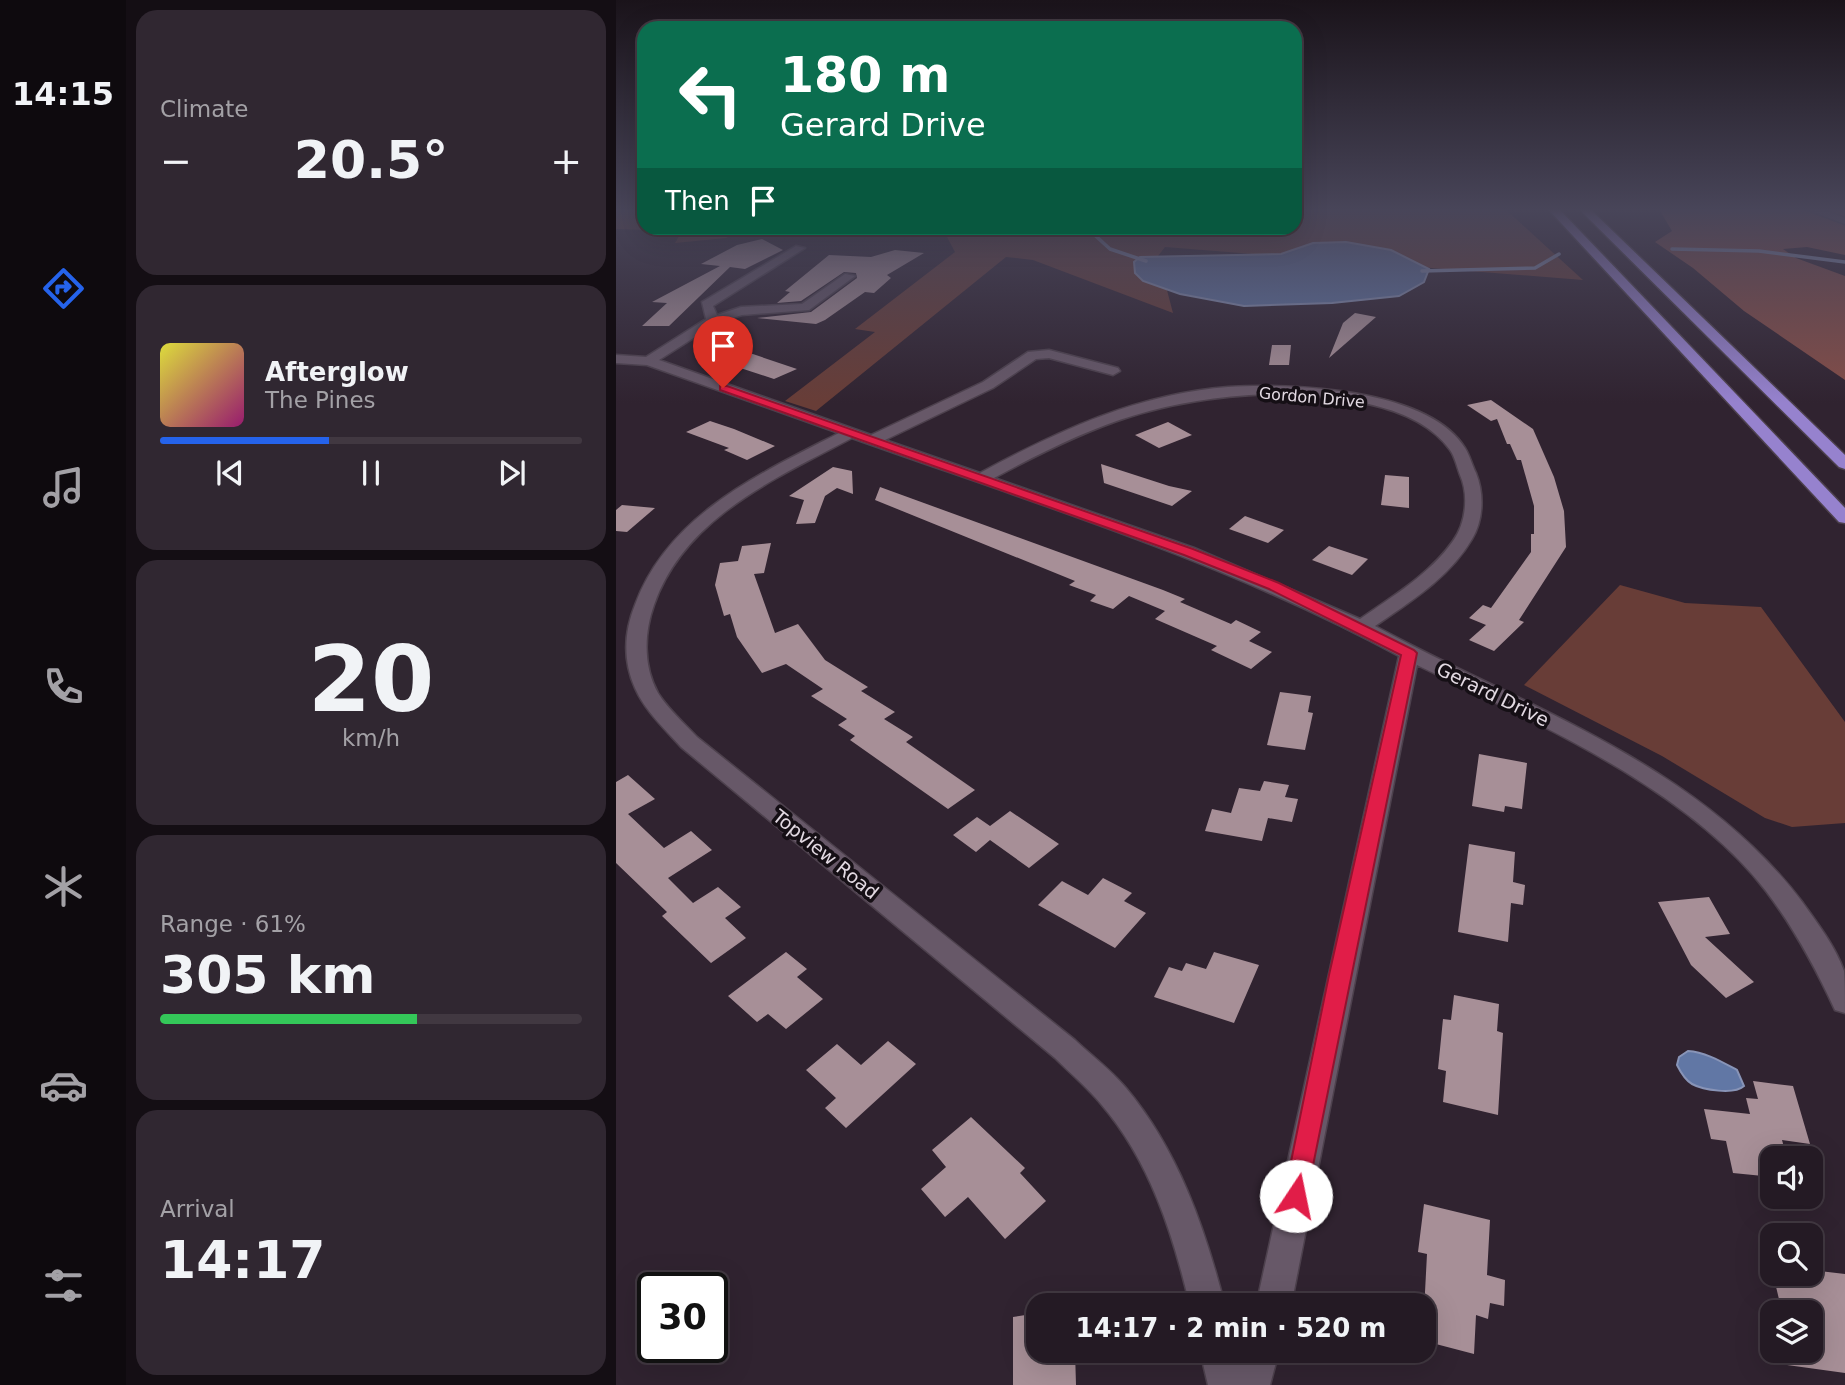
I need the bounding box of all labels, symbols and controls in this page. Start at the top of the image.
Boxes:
text: 180 m [780,47,950,104]
icon: left [665,49,756,140]
text: 14:15 [12,75,114,113]
text: Climate [160,96,249,122]
text: Gerard Drive [780,106,986,144]
text: 20.5° [294,130,448,190]
text: − [160,139,192,183]
text: + [550,139,582,183]
icon: arrive [744,182,782,220]
text: Then [665,186,730,216]
icon: directions [39,264,88,313]
pin [693,316,753,388]
icon: arrive [704,327,742,365]
text: Afterglow [265,357,409,387]
street label: Gordon Drive [1258,383,1366,412]
text: The Pines [265,387,376,413]
icon: previous [211,454,249,492]
icon: pause [352,454,390,492]
icon: next [493,454,531,492]
icon: music [39,463,88,512]
text: 20 [308,627,434,732]
street label: Gerard Drive [1433,657,1553,731]
icon: phone [39,662,88,711]
text: km/h [342,725,400,751]
street label: Topview Road [768,804,883,903]
icon: climate [39,862,88,911]
text: Range · 61% [160,911,306,937]
text: 305 km [160,945,375,1005]
icon: car [39,1061,88,1110]
map controls [1760,1146,1823,1363]
button: sound [1760,1146,1823,1209]
position arrow [1259,1159,1333,1233]
text: Arrival [160,1196,235,1222]
button: search [1760,1223,1823,1286]
text: 14:17 [160,1230,326,1290]
icon: filters [39,1261,88,1310]
speed limit sign: 30 [637,1272,728,1363]
button: layers [1760,1300,1823,1363]
text: 14:17 · 2 min · 520 m [1076,1313,1386,1343]

